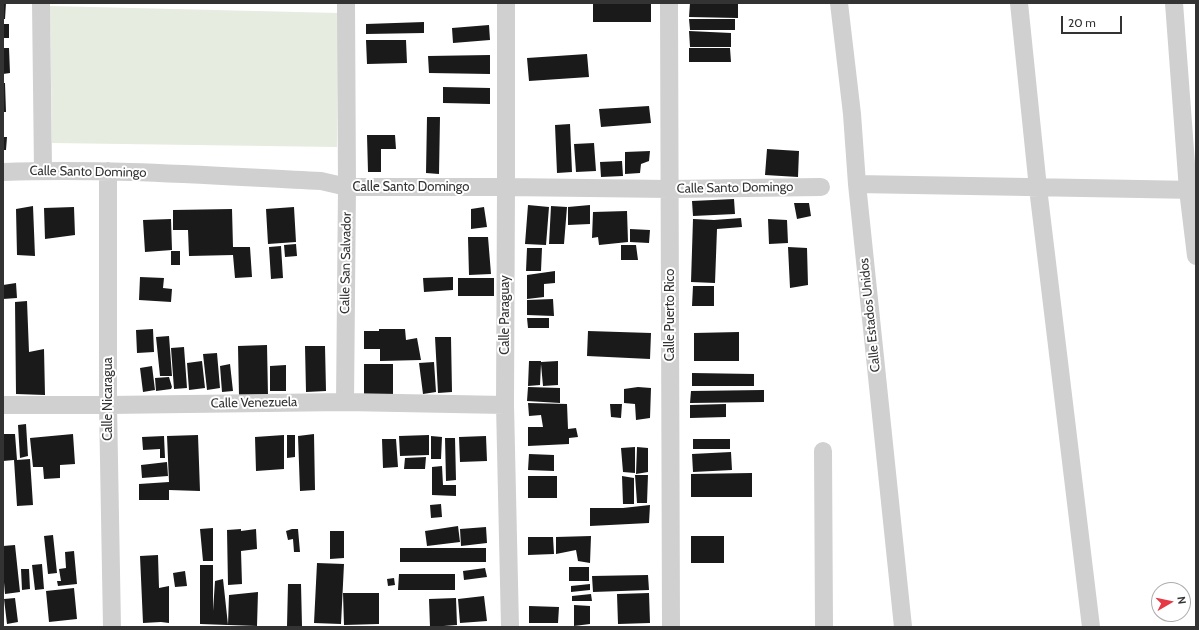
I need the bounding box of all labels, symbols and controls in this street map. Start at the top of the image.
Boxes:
scale bar [1063,8,1124,34]
text: 20 m [1068,15,1096,30]
street label: Calle Santo Domingo [29,163,147,181]
street label: Calle Santo Domingo [353,179,469,195]
street label: Calle Santo Domingo [676,179,794,197]
street label: Calle San Salvador [337,212,355,314]
street label: Calle Estados Unidos [856,257,884,373]
street label: Calle Puerto Rico [662,269,678,361]
street label: Calle Paraguay [497,275,513,355]
street label: Calle Nicaragua [100,357,116,441]
street label: Calle Venezuela [211,394,297,412]
north arrow [1151,582,1191,622]
text: N [1174,595,1189,605]

